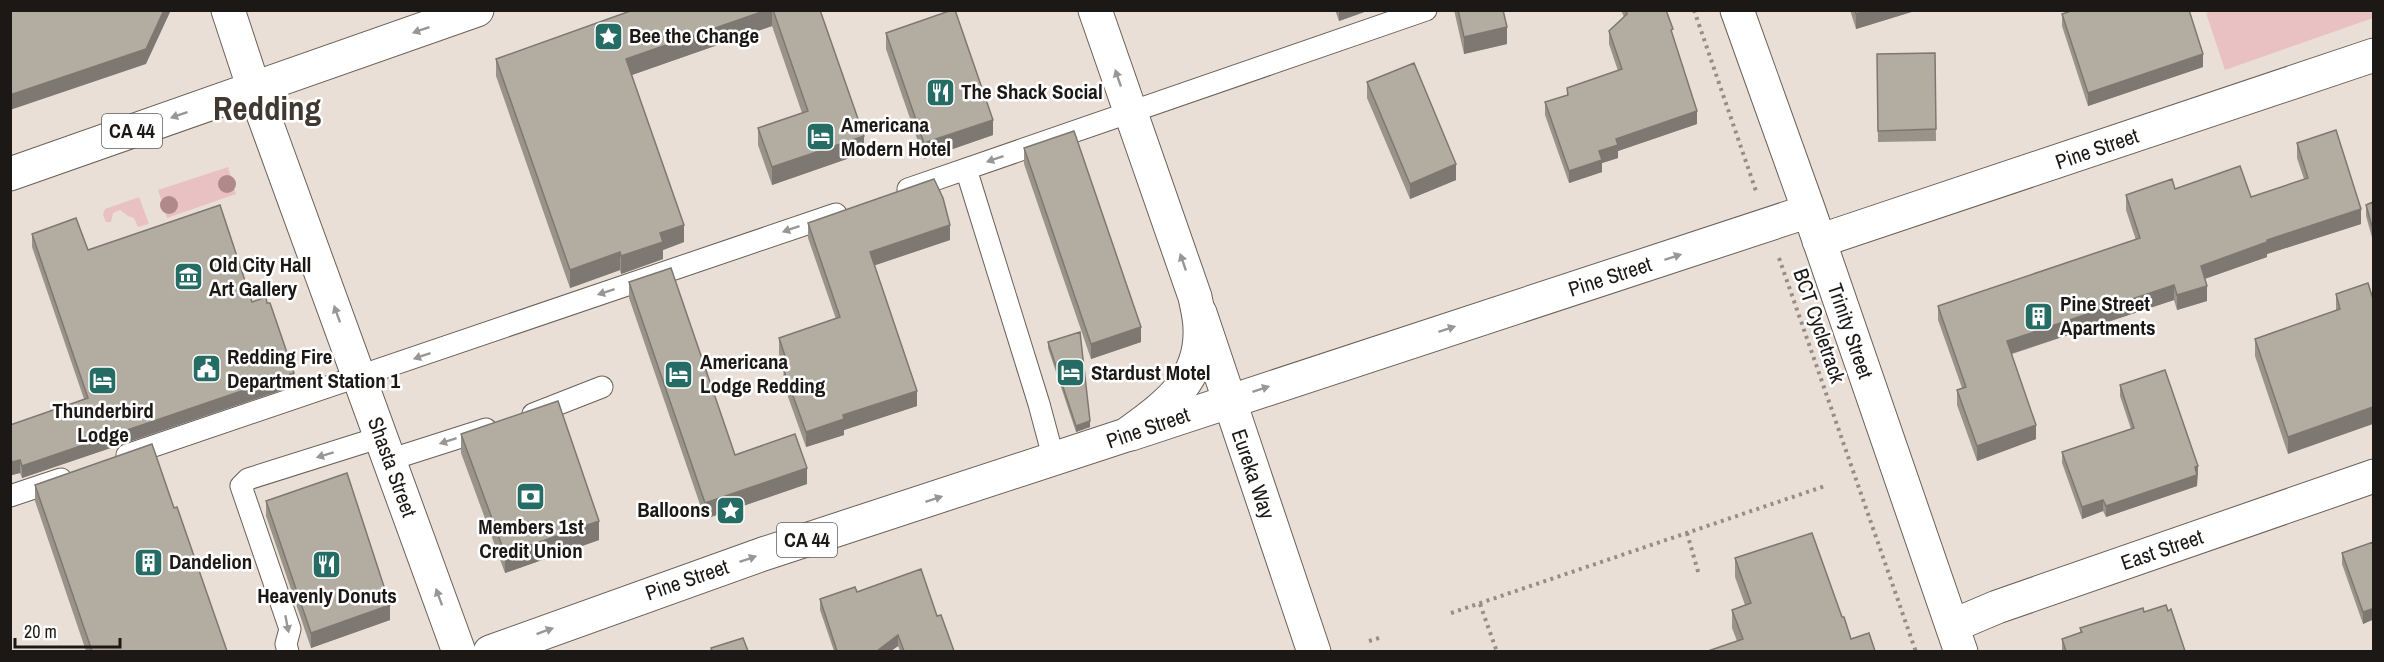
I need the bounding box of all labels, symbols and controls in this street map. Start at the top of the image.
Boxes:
place icon: Bee the Change [592,20,624,52]
place label: Bee the Change [629,21,759,50]
one-way arrow [412,25,430,35]
one-way arrow [1113,69,1123,87]
restaurant icon: The Shack Social [924,76,956,108]
place label: The Shack Social [961,77,1103,106]
district label: Redding [213,86,322,130]
one-way arrow [170,110,188,120]
place label: Americana Modern Hotel [841,110,951,163]
road number: CA 44 [102,114,162,148]
hotel icon: Americana Modern Hotel [804,121,836,153]
street label: Pine Street [2051,121,2142,176]
one-way arrow [986,155,1004,165]
one-way arrow [782,225,800,235]
street label: Pine Street [1564,249,1655,304]
place label: Old City Hall Art Gallery [209,250,311,303]
one-way arrow [1664,252,1682,261]
one-way arrow [1177,253,1187,271]
museum icon: Old City Hall Art Gallery [172,261,204,293]
street label: BCT Cycletrack [1786,265,1853,387]
street label: Trinity Street [1821,279,1880,383]
one-way arrow [597,287,615,297]
place label: Pine Street Apartments [2060,289,2156,342]
building icon: Pine Street Apartments [2023,300,2055,332]
one-way arrow [332,305,342,323]
one-way arrow [1438,324,1456,333]
place label: Redding Fire Department Station 1 [227,342,401,395]
place label: Americana Lodge Redding [700,347,826,400]
one-way arrow [413,351,431,361]
public building icon: Redding Fire Department Station 1 [190,353,222,385]
hotel icon: Stardust Motel [1054,357,1086,389]
hotel icon: Americana Lodge Redding [663,358,695,390]
place label: Stardust Motel [1091,358,1211,387]
hotel icon: Thunderbird Lodge [87,364,119,396]
one-way arrow [1252,384,1270,394]
place label: Thunderbird Lodge [52,396,154,449]
street label: Pine Street [1102,400,1193,455]
street label: Shasta Street [361,413,424,521]
street label: Eureka Way [1225,425,1282,523]
one-way arrow [439,437,457,447]
one-way arrow [316,451,334,460]
bank icon: Members 1st Credit Union [515,480,547,512]
one-way arrow [925,493,943,503]
place icon: Balloons [715,494,747,526]
place label: Balloons [637,495,710,524]
place label: Members 1st Credit Union [478,512,584,565]
street label: East Street [2117,522,2207,577]
road number: CA 44 [777,523,837,557]
building icon: Dandelion [132,546,164,578]
place label: Dandelion [169,547,252,576]
restaurant icon: Heavenly Donuts [311,549,343,581]
street label: Pine Street [641,552,732,607]
one-way arrow [740,553,758,563]
place label: Heavenly Donuts [257,581,397,610]
one-way arrow [434,587,444,605]
scale bar [15,611,120,649]
one-way arrow [283,615,292,634]
text: 20 m [24,619,57,644]
one-way arrow [536,625,554,635]

